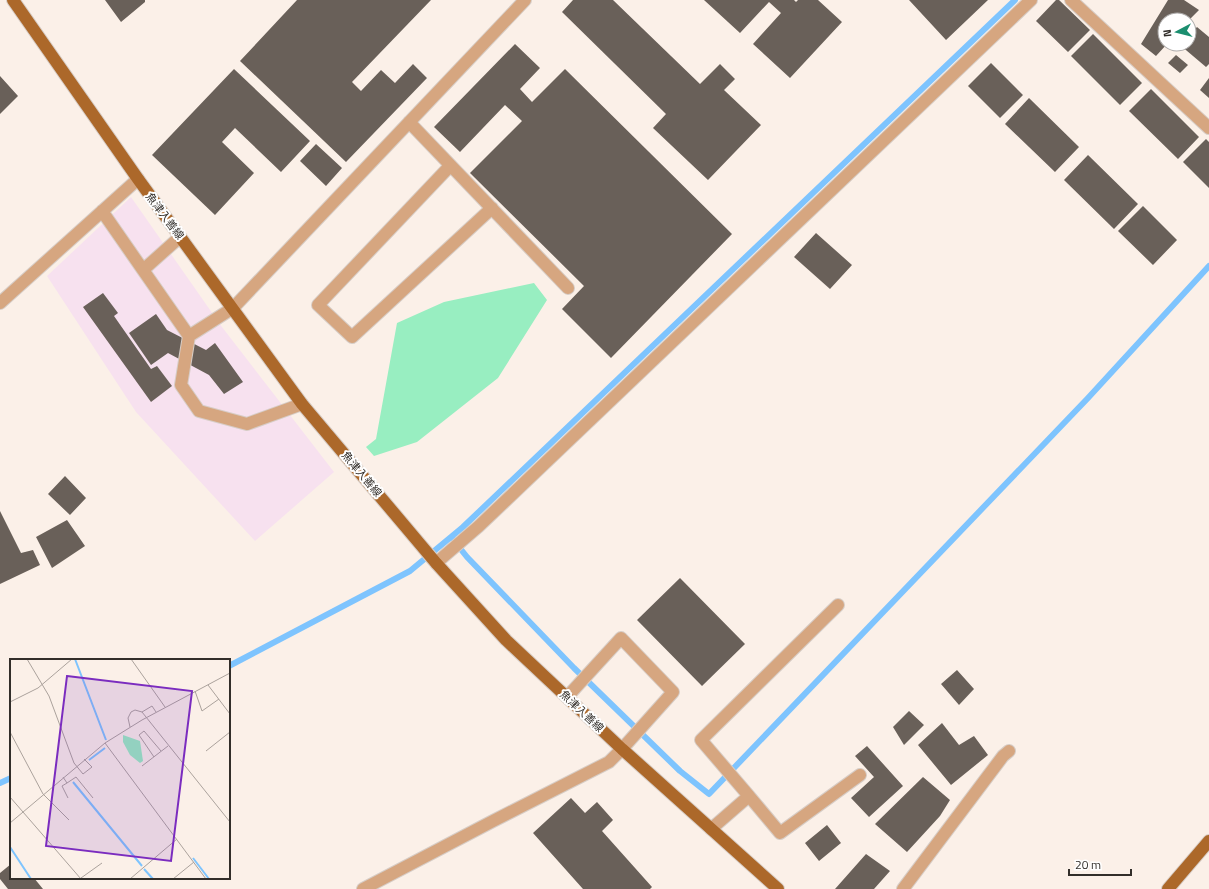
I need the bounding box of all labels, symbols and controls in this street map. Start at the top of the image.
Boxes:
north arrow [1157,12,1197,52]
text: N [1159,28,1175,38]
street label: 魚津入善線 [142,189,188,243]
street label: 魚津入善線 [338,448,386,500]
inset map [10,659,230,879]
street label: 魚津入善線 [556,686,608,736]
scale bar [1069,851,1131,877]
text: 20 m [1075,855,1101,874]

